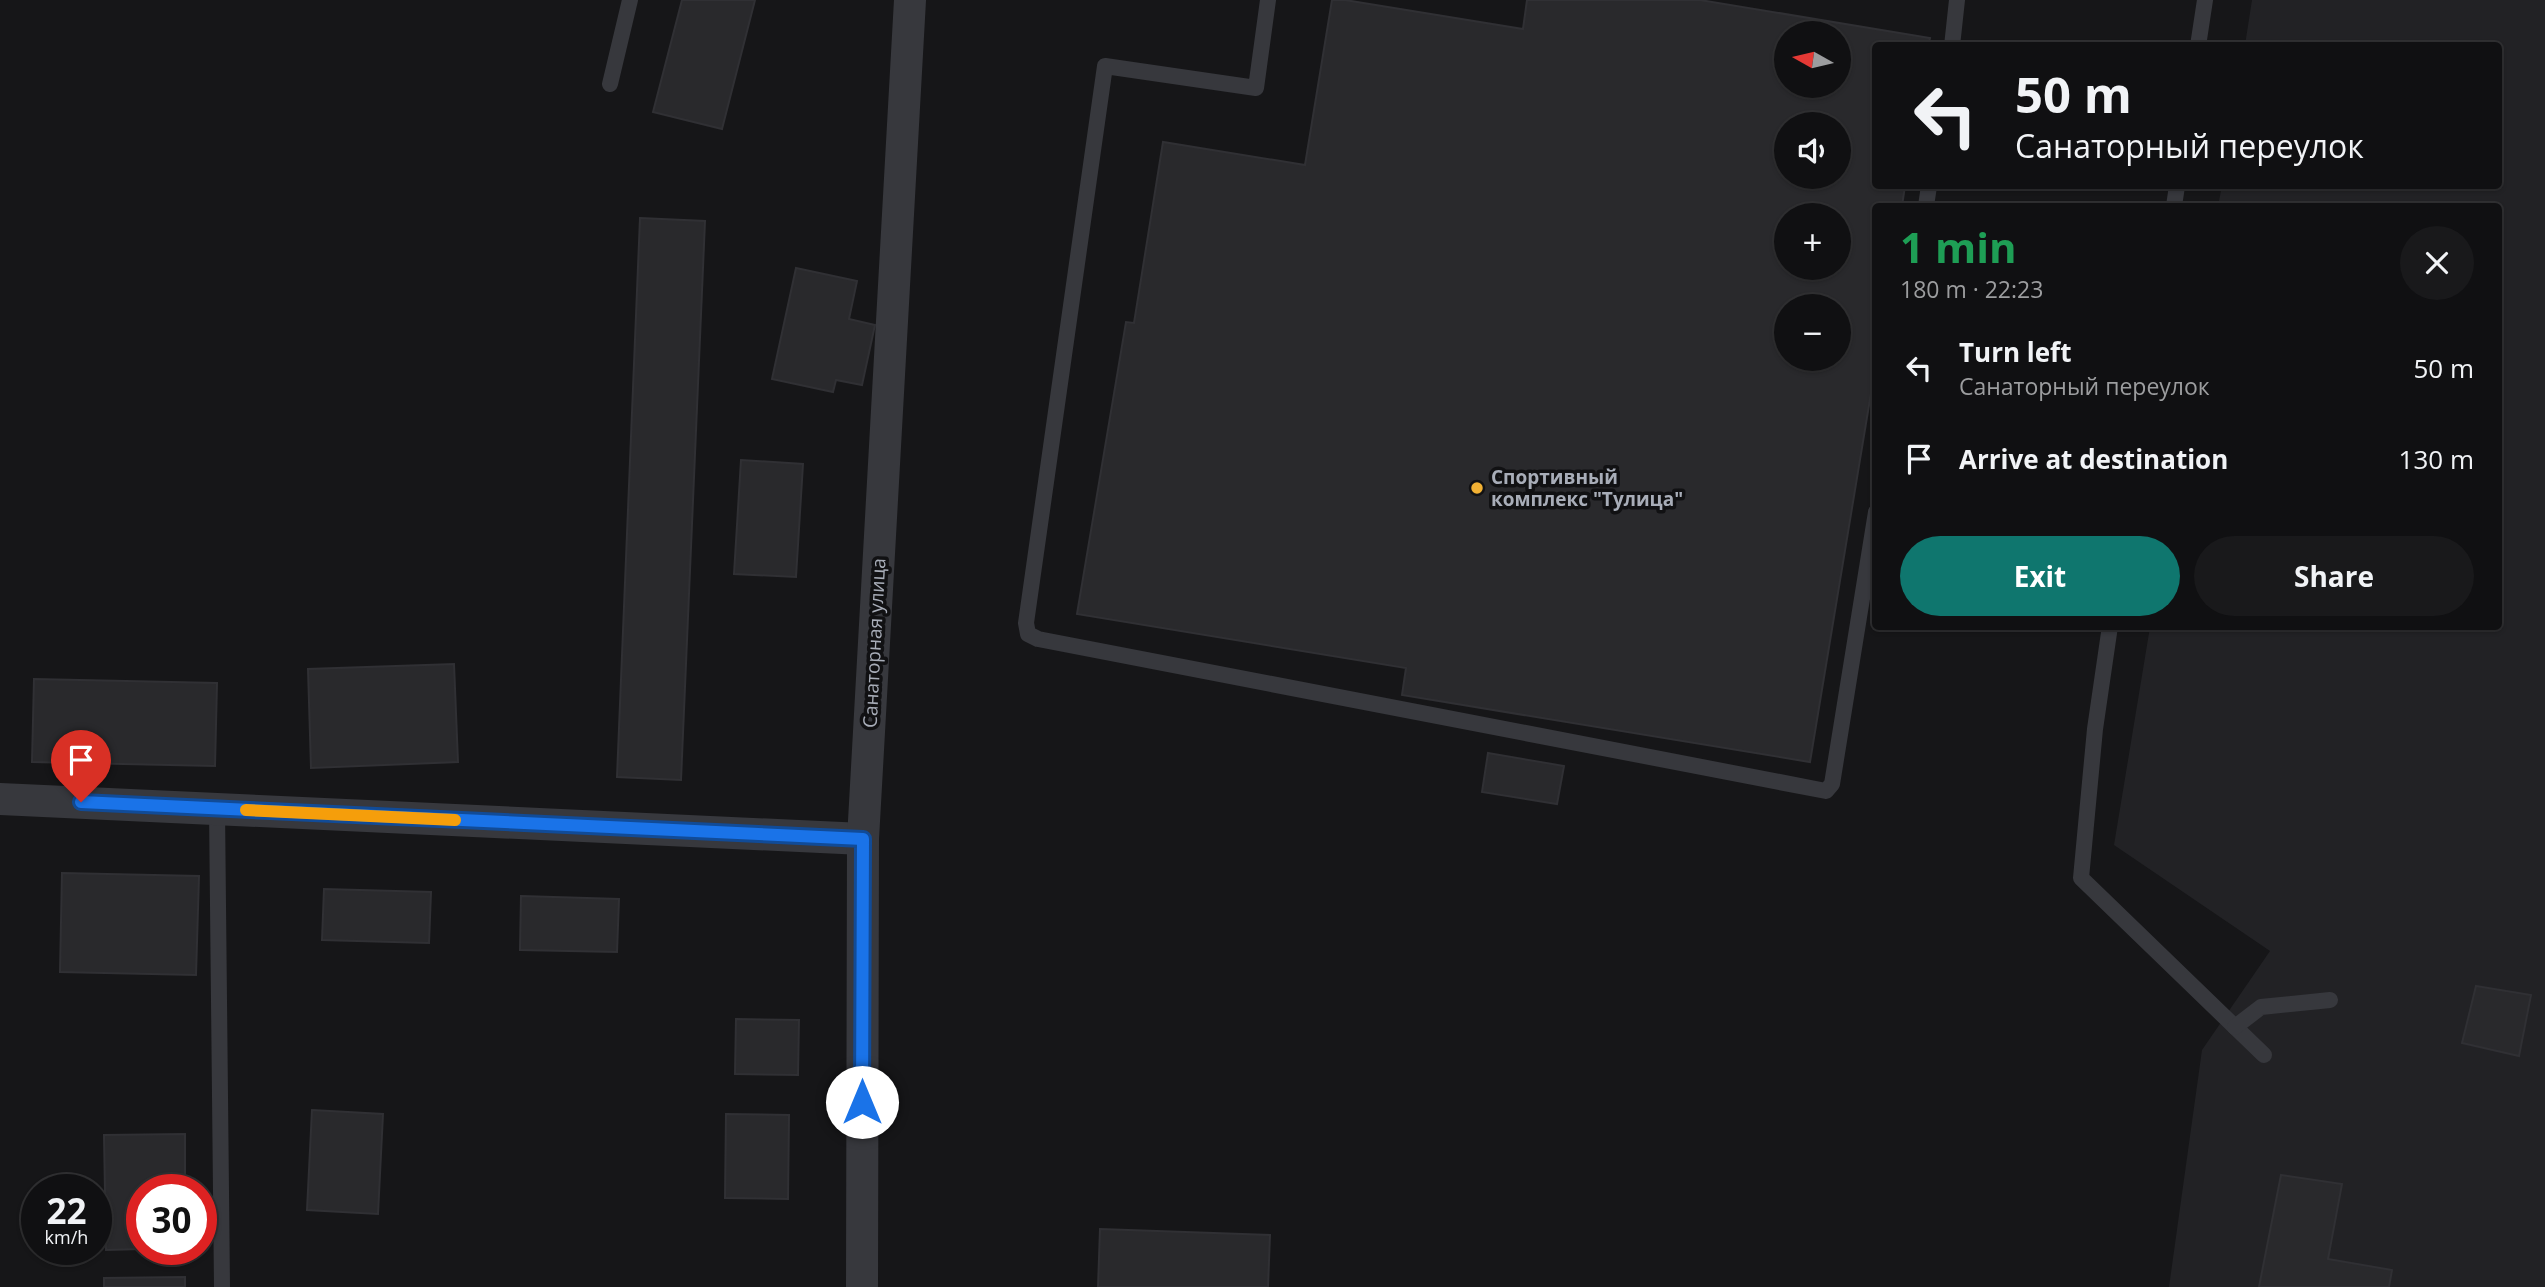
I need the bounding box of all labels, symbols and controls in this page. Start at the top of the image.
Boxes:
north arrow [1774,21,1852,98]
map controls [1774,21,1851,371]
text: 50 m [2015,61,2132,127]
icon: left [1900,70,1991,161]
button: sound [1774,112,1851,189]
text: Санаторный переулок [2015,124,2364,167]
button: + [1774,203,1851,280]
text: 1 min [1900,218,2017,275]
button: close [2400,226,2474,300]
text: 180 m · 22:23 [1900,273,2043,305]
button: − [1774,294,1851,371]
text: Turn left [1959,334,2071,370]
icon: left [1900,349,1938,387]
text: 50 m [2413,350,2474,386]
text: Санаторный переулок [1959,370,2210,402]
icon: arrive [1900,440,1938,478]
text: Arrive at destination [1959,441,2228,477]
text: 130 m [2399,441,2474,477]
place label: Спортивный комплекс "Тулица" [1491,464,1683,512]
marker: Спортивный комплекс "Тулица" [1469,480,1485,496]
button: Exit [1900,536,2180,616]
button: Share [2194,536,2474,616]
street label: Санаторная улица [857,557,891,729]
pin [51,730,111,802]
icon: arrive [62,741,100,779]
position arrow [825,1065,899,1139]
speed limit sign: 30 [126,1174,217,1265]
text: 22 [46,1187,87,1234]
text: km/h [45,1225,88,1249]

